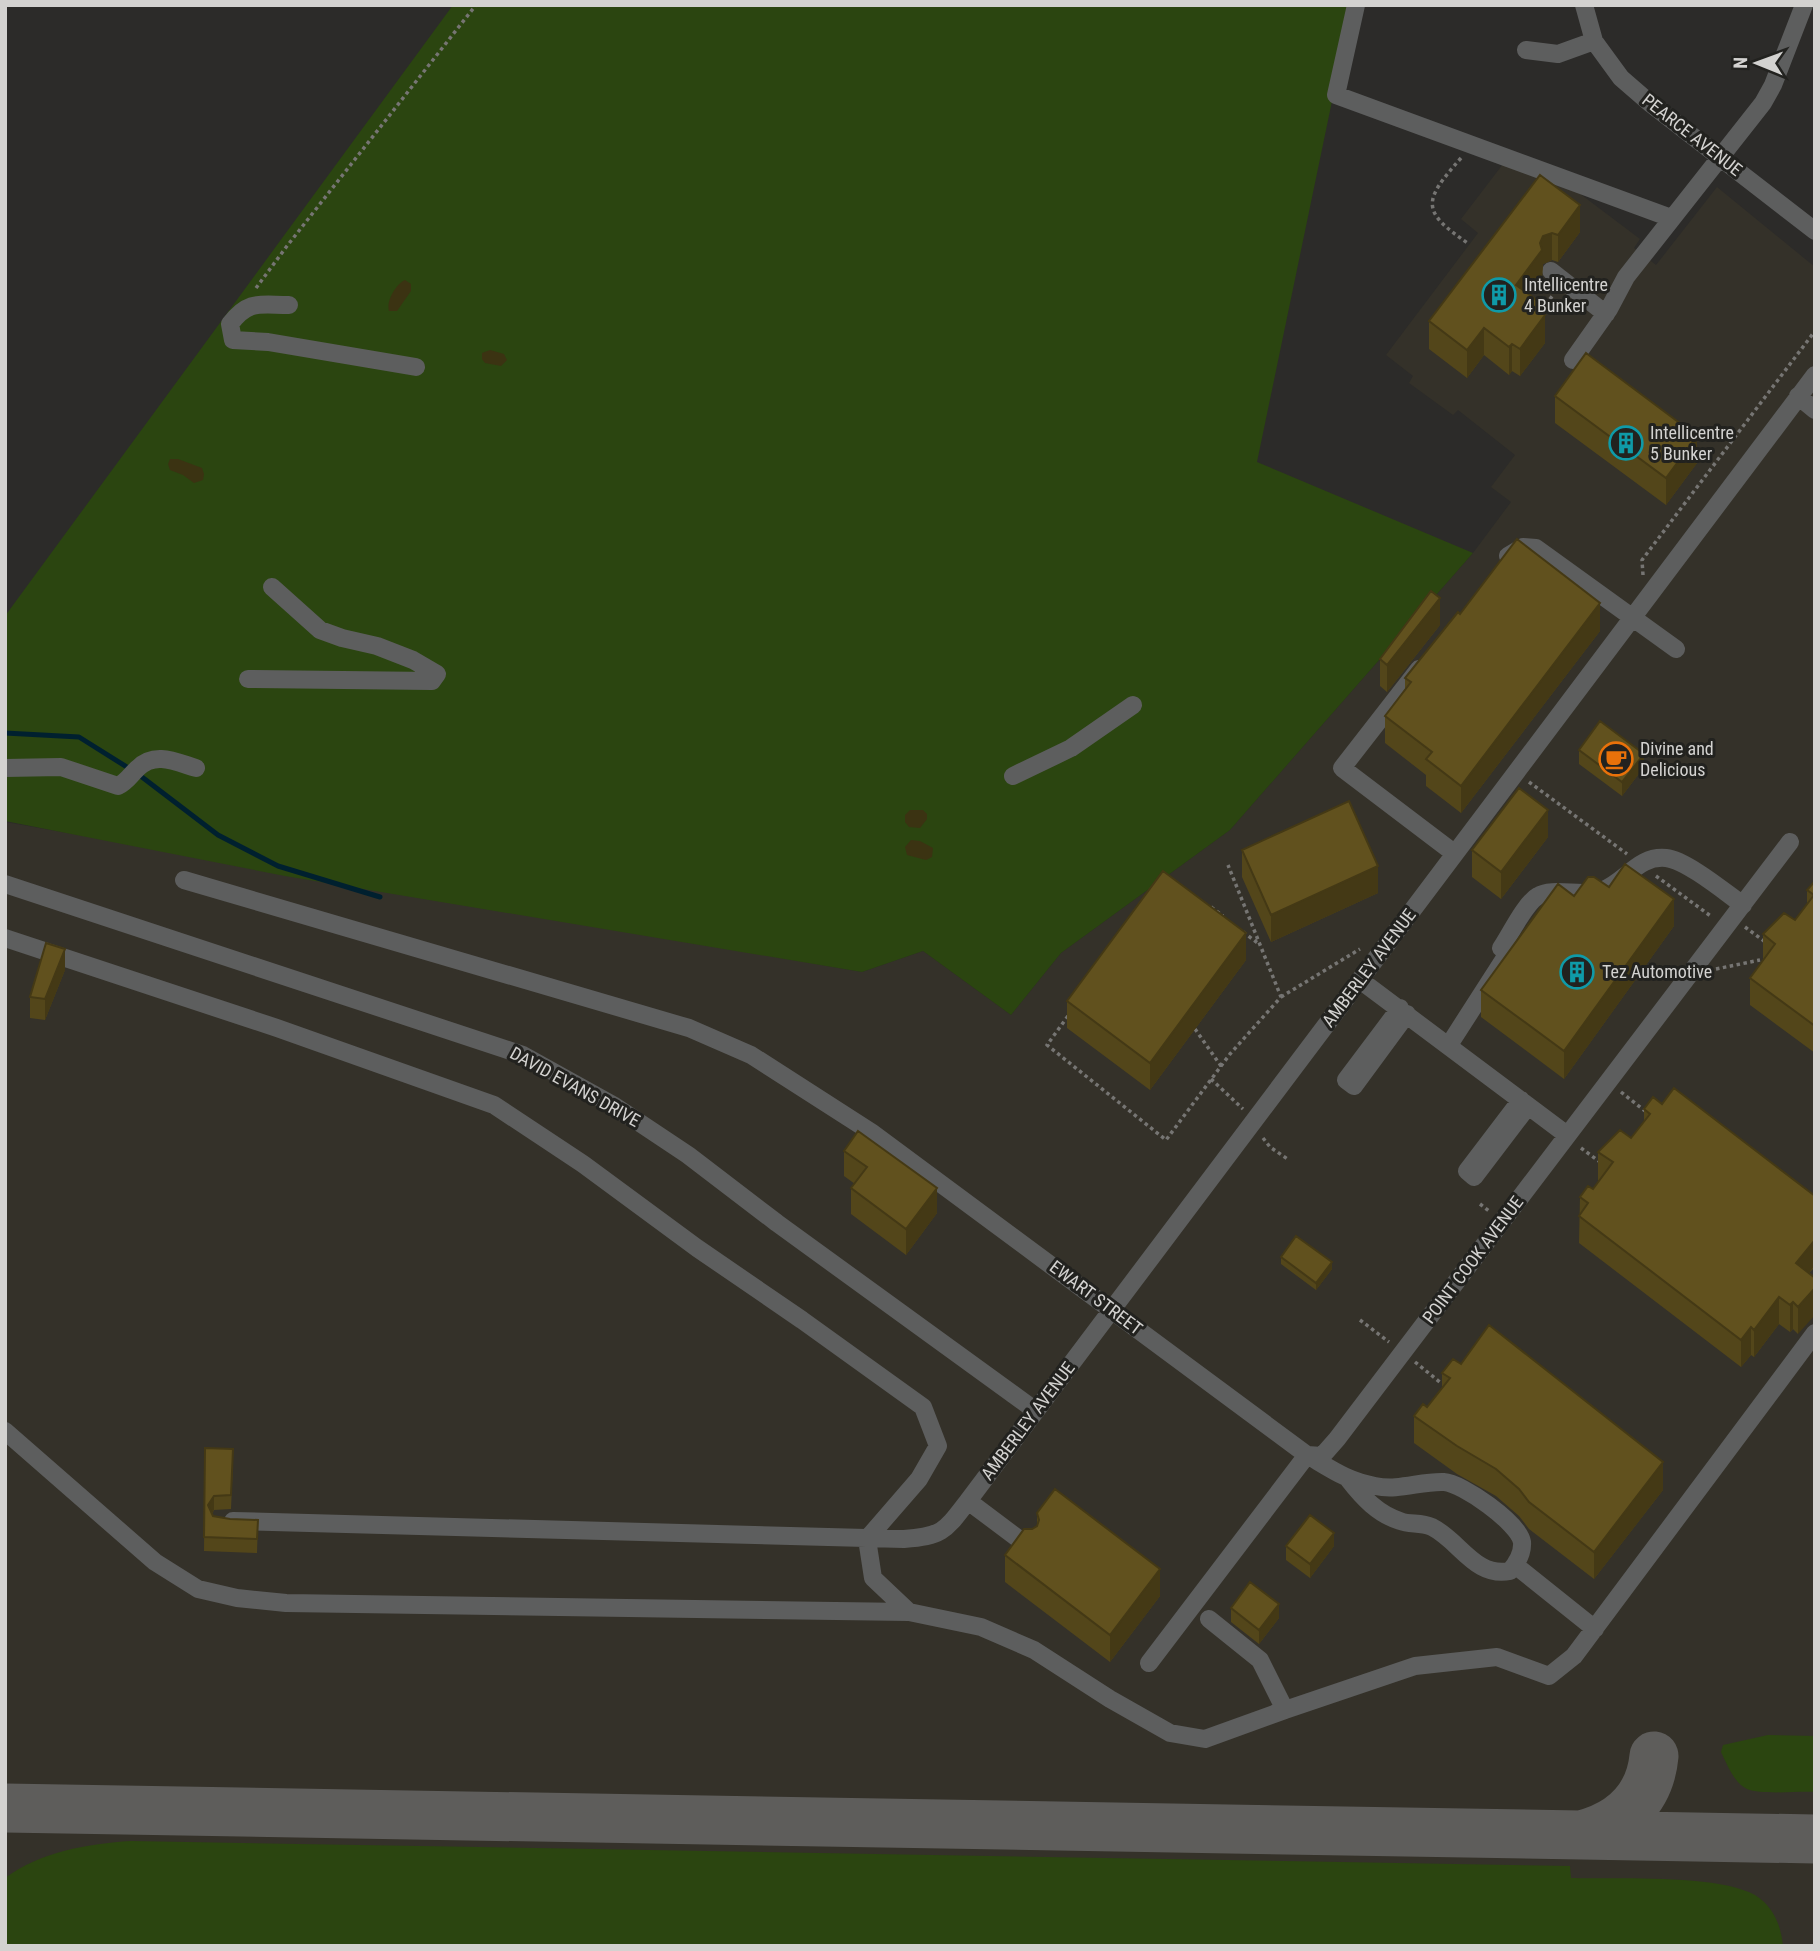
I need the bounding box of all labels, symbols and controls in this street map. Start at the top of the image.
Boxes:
north arrow [1722,28,1792,98]
text: N [1729,57,1752,69]
street label: PEARCE AVENUE [1638,89,1746,180]
place label: Intellicentre 4 Bunker [1524,274,1608,316]
building icon: Intellicentre 4 Bunker [1480,276,1518,314]
place label: Intellicentre 5 Bunker [1650,422,1734,464]
building icon: Intellicentre 5 Bunker [1607,424,1645,462]
place label: Divine and Delicious [1640,738,1714,780]
cafe icon: Divine and Delicious [1597,740,1635,778]
street label: AMBERLEY AVENUE [1317,905,1420,1031]
building icon: Tez Automotive [1558,953,1596,991]
place label: Tez Automotive [1602,961,1712,982]
street label: DAVID EVANS DRIVE [507,1042,644,1131]
street label: POINT COOK AVENUE [1418,1192,1527,1328]
street label: EWART STREET [1046,1256,1147,1339]
street label: AMBERLEY AVENUE [976,1358,1079,1484]

